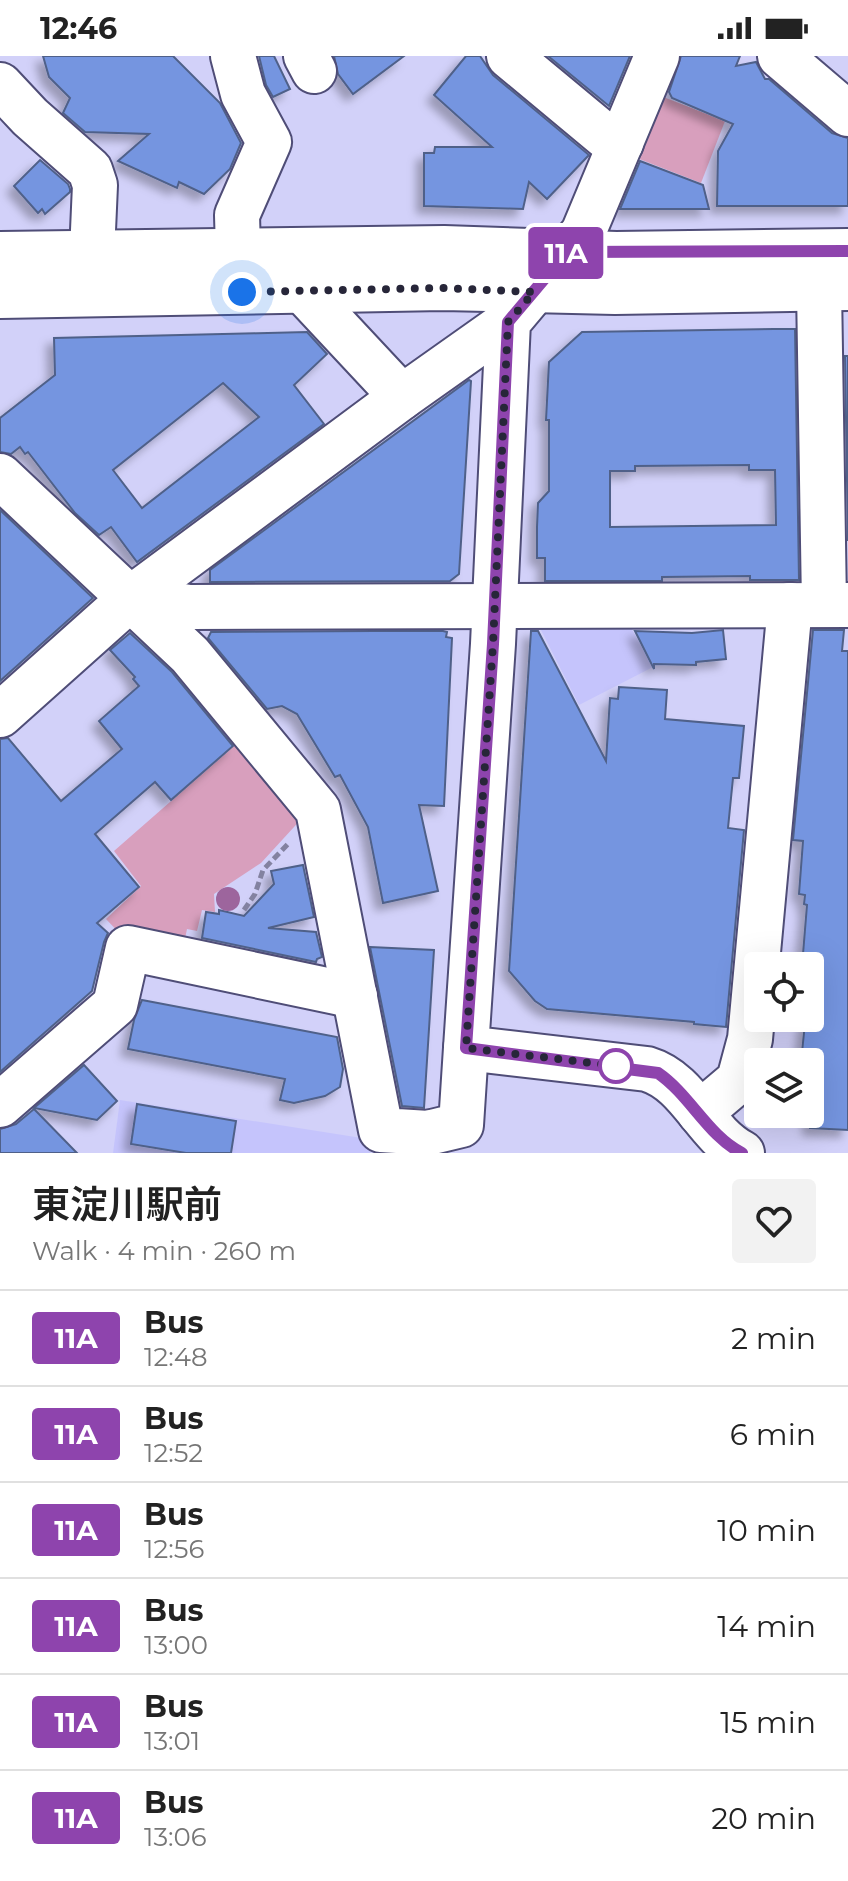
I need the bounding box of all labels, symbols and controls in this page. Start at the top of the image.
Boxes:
text: 12:46 [40,10,117,47]
line badge: 11A [520,227,612,279]
text: 11A [544,236,588,270]
your location [222,272,262,312]
map controls [744,952,824,1128]
button: locate [744,952,824,1032]
button: layers [744,1048,824,1128]
unlabelled marker [599,1049,633,1083]
button: heart [732,1179,816,1263]
text: 東淀川駅前 [32,1181,222,1228]
text: Walk · 4 min · 260 m [32,1235,296,1267]
text: Bus [144,1304,204,1341]
text: 2 min [731,1320,816,1357]
text: 11A [54,1321,98,1355]
text: 12:48 [144,1341,208,1373]
text: Bus [144,1400,204,1437]
text: 6 min [730,1416,816,1453]
text: 11A [54,1417,98,1451]
text: 12:52 [144,1437,203,1469]
text: Bus [144,1496,204,1533]
text: 10 min [717,1512,816,1549]
text: 11A [54,1513,98,1547]
text: 12:56 [144,1533,204,1565]
text: Bus [144,1592,204,1629]
text: 14 min [717,1608,816,1645]
text: 11A [54,1609,98,1643]
text: 13:00 [144,1629,208,1661]
text: Bus [144,1688,204,1725]
text: 15 min [720,1704,816,1741]
text: 11A [54,1705,98,1739]
text: 13:01 [144,1725,200,1757]
text: Bus [144,1784,204,1821]
text: 20 min [711,1800,816,1837]
text: 11A [54,1801,98,1835]
text: 13:06 [144,1821,207,1853]

